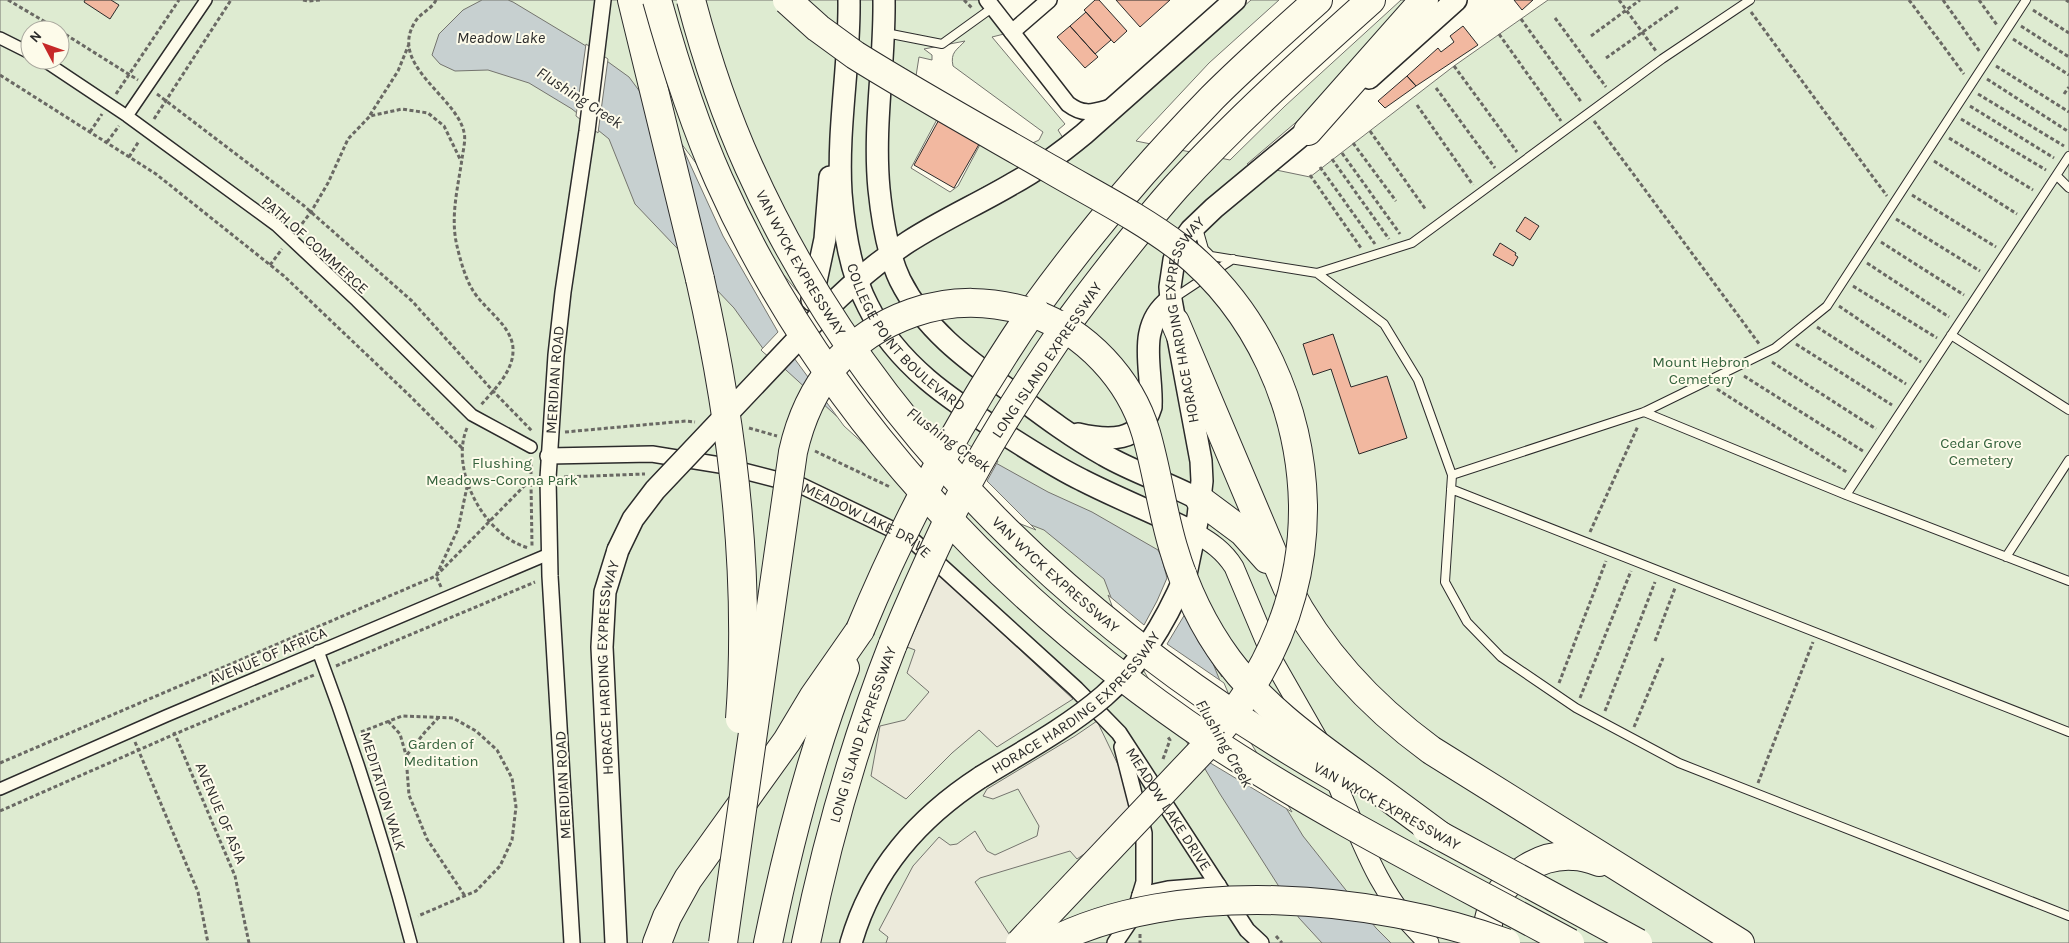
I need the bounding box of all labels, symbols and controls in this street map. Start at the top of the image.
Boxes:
north arrow [20,20,70,70]
text: N [26,27,45,46]
water label: Meadow Lake [457,28,546,47]
water label: Flushing Creek [533,63,627,133]
street label: VAN WYCK EXPRESSWAY [752,187,850,340]
street label: PATH OF COMMERCE [258,192,372,298]
text: HORACE HARDING EXPRESSWAY [1161,212,1209,425]
street label: HORACE HARDING EXPRESSWAY [1187,214,1217,430]
street label: COLLEGE POINT BOULEVARD [843,261,969,415]
street label: LONG ISLAND EXPRESSWAY [988,278,1106,441]
street label: MERIDIAN ROAD [542,325,568,435]
park label: Mount Hebron Cemetery [1652,353,1750,388]
water label: Flushing Creek [903,403,995,477]
park label: Cedar Grove Cemetery [1940,434,2022,469]
park label: Flushing Meadows-Corona Park [426,454,578,489]
street label: MEADOW LAKE DRIVE [800,479,935,562]
street label: VAN WYCK EXPRESSWAY [988,513,1124,637]
street label: HORACE HARDING EXPRESSWAY [593,558,623,775]
street label: AVENUE OF AFRICA [207,623,330,689]
street label: HORACE HARDING EXPRESSWAY [988,627,1164,778]
street label: LONG ISLAND EXPRESSWAY [826,643,900,825]
water label: Flushing Creek [1192,696,1258,791]
street label: MEDITATION WALK [356,730,410,852]
street label: MERIDIAN ROAD [551,730,575,840]
park label: Garden of Meditation [403,735,479,770]
street label: MEADOW LAKE DRIVE [1122,744,1215,874]
street label: VAN WYCK EXPRESSWAY [1310,758,1464,854]
street label: AVENUE OF ASIA [191,759,251,867]

